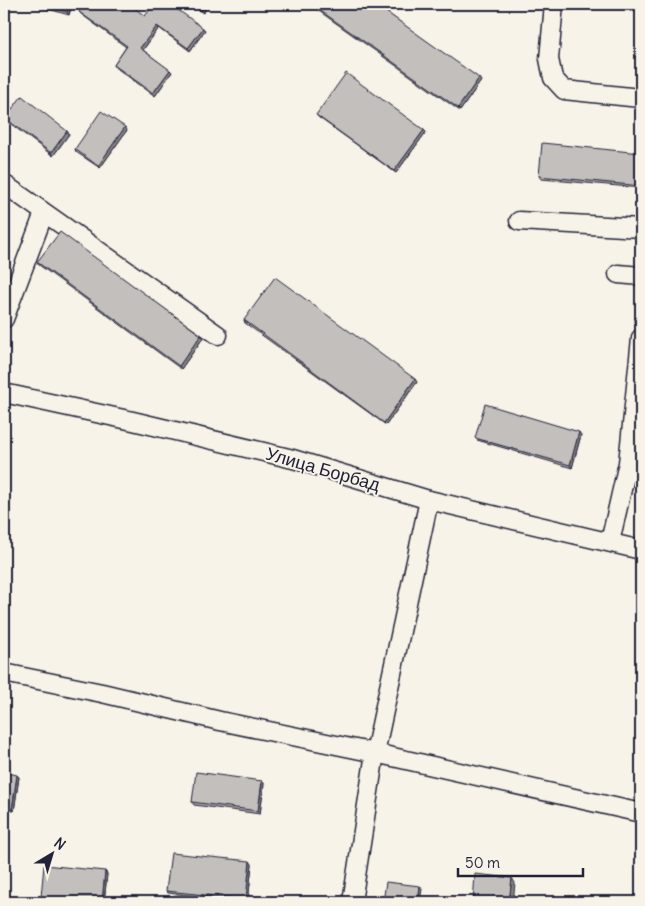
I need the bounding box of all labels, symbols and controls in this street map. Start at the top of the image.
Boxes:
street label: Улица Борбад [263,442,383,496]
north arrow [28,828,78,878]
text: N [51,834,69,854]
scale bar [458,846,582,878]
text: 50 m [465,853,500,872]

